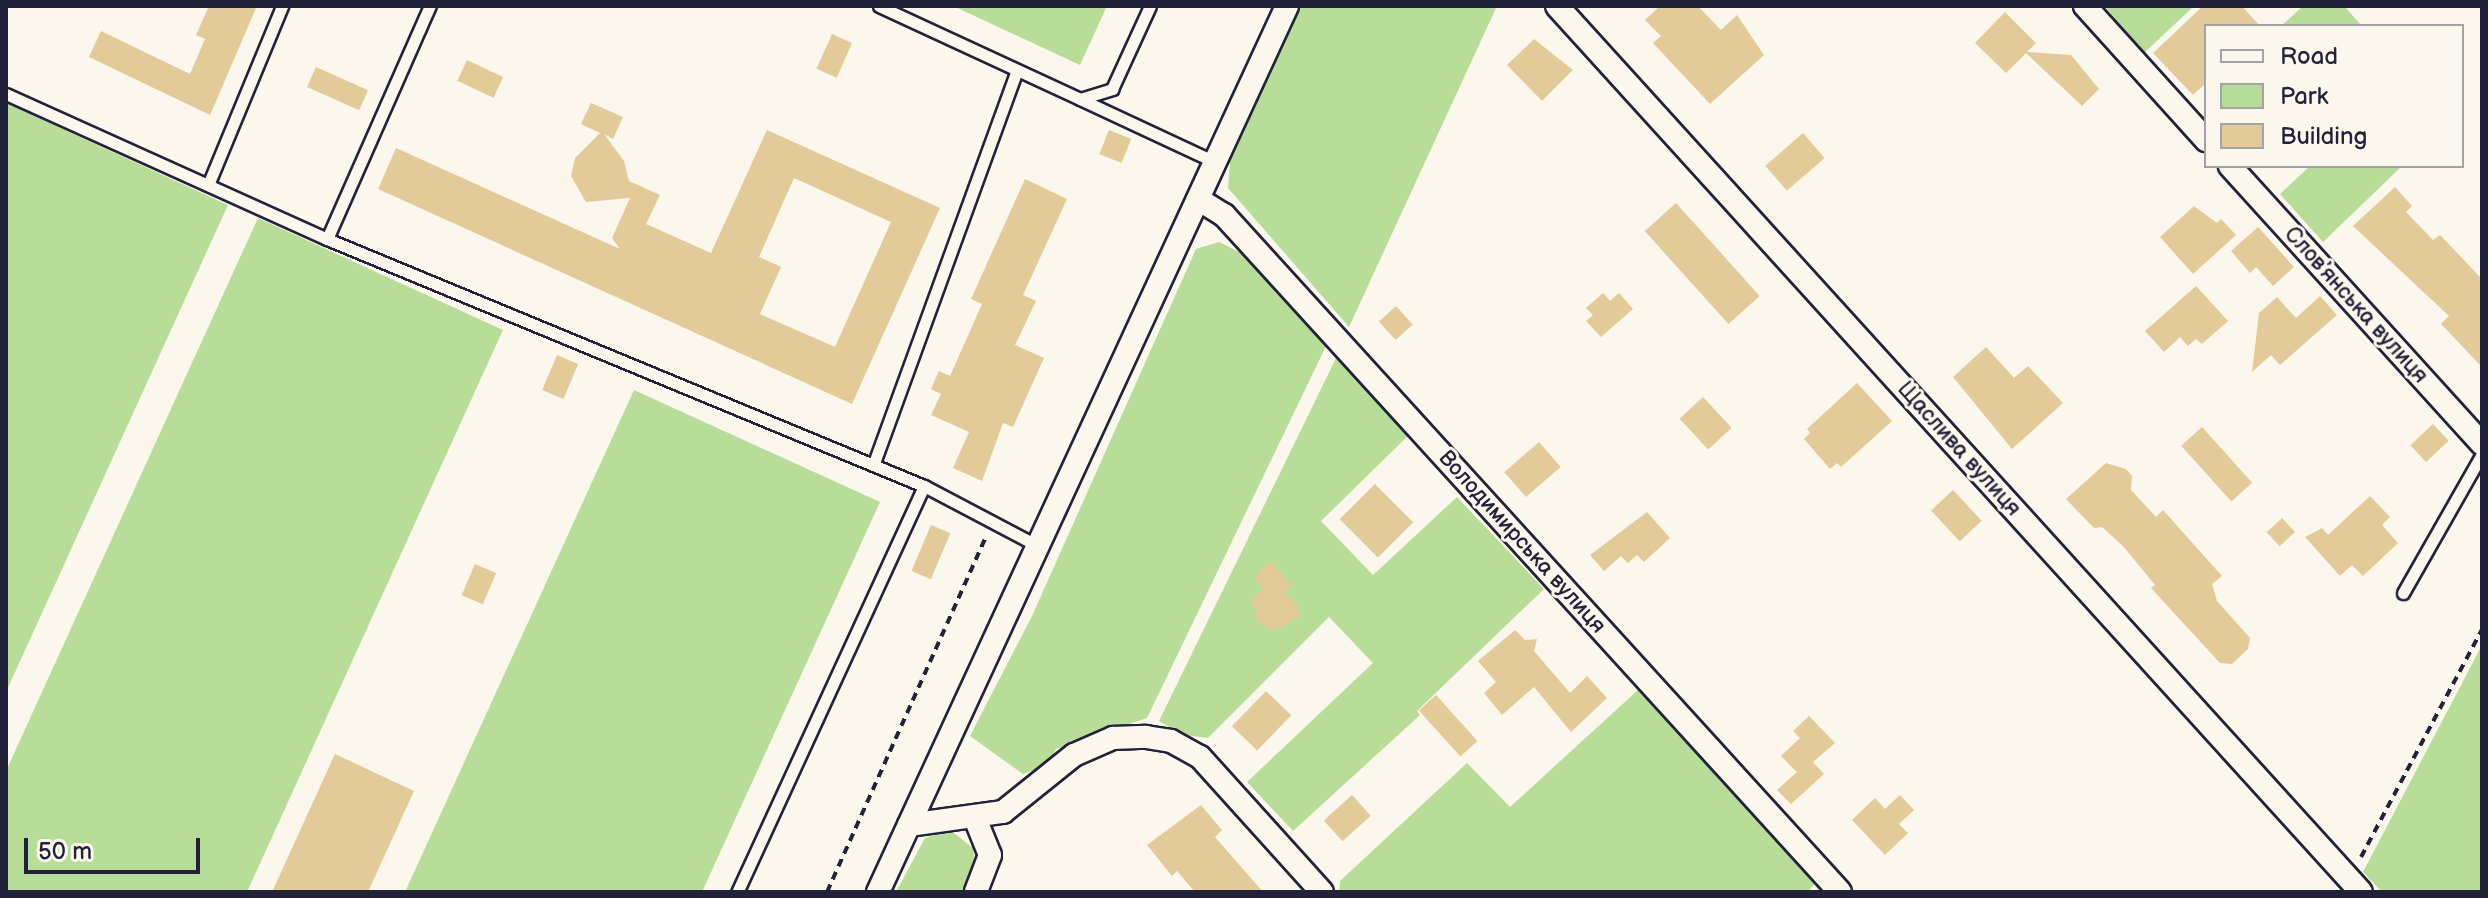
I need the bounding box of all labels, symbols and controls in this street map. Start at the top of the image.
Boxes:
legend [2204,24,2464,168]
text: Road [2280,42,2338,71]
text: Park [2280,82,2328,111]
text: Building [2280,122,2367,151]
street label: Словʼянська вулиця [2279,221,2433,389]
street label: Щаслива вулиця [1892,376,2026,522]
street label: Володимирська вулиця [1433,445,1611,639]
scale bar [28,822,204,872]
text: 50 m [38,837,92,866]

